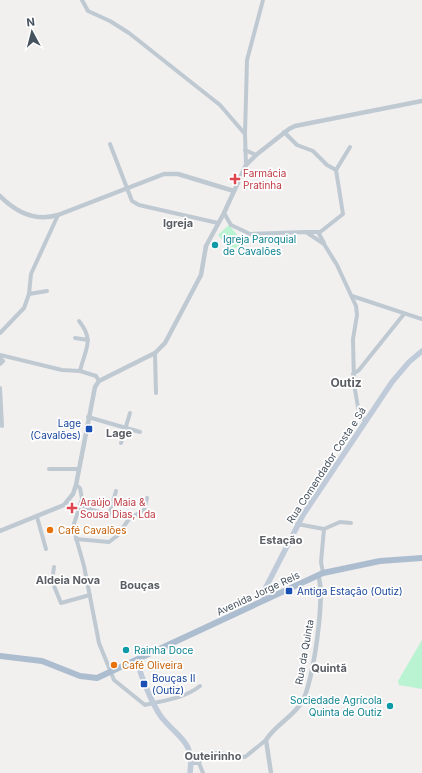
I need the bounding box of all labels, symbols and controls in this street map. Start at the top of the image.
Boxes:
north arrow [12,12,52,52]
text: N [26,15,36,30]
place label: Farmácia Pratinha [243,167,286,191]
marker: Farmácia Pratinha [230,174,240,184]
district label: Igreja [163,216,193,230]
place label: Igreja Paroquial de Cavalões [223,233,296,257]
marker: Igreja Paroquial de Cavalões [210,240,220,250]
district label: Outiz [330,375,362,390]
street label: Rua Comendador Costa e Sá [284,405,368,525]
place label: Lage (Cavalões) [30,417,81,441]
marker: Lage (Cavalões) [84,424,94,434]
district label: Lage [106,426,133,440]
place label: Araújo Maia & Sousa Dias, Lda [80,496,156,520]
marker: Araújo Maia & Sousa Dias, Lda [67,503,77,513]
place label: Café Cavalões [58,524,126,536]
marker: Café Cavalões [45,525,55,535]
district label: Estação [259,533,303,547]
street label: Avenida Jorge Reis [215,568,301,618]
district label: Aldeia Nova [36,573,100,587]
district label: Bouças [120,578,160,592]
place label: Antiga Estação (Outiz) [297,585,403,597]
marker: Antiga Estação (Outiz) [284,586,294,596]
street label: Rua da Quinta [292,618,316,686]
place label: Rainha Doce [134,644,194,656]
marker: Rainha Doce [121,645,131,655]
place label: Café Oliveira [122,659,183,671]
marker: Café Oliveira [109,660,119,670]
district label: Quintã [311,661,347,675]
place label: Bouças II (Outiz) [152,672,195,696]
marker: Bouças II (Outiz) [139,679,149,689]
place label: Sociedade Agrícola Quinta de Outiz [290,694,382,718]
marker: Sociedade Agrícola Quinta de Outiz [385,701,395,711]
district label: Outeirinho [185,749,242,763]

